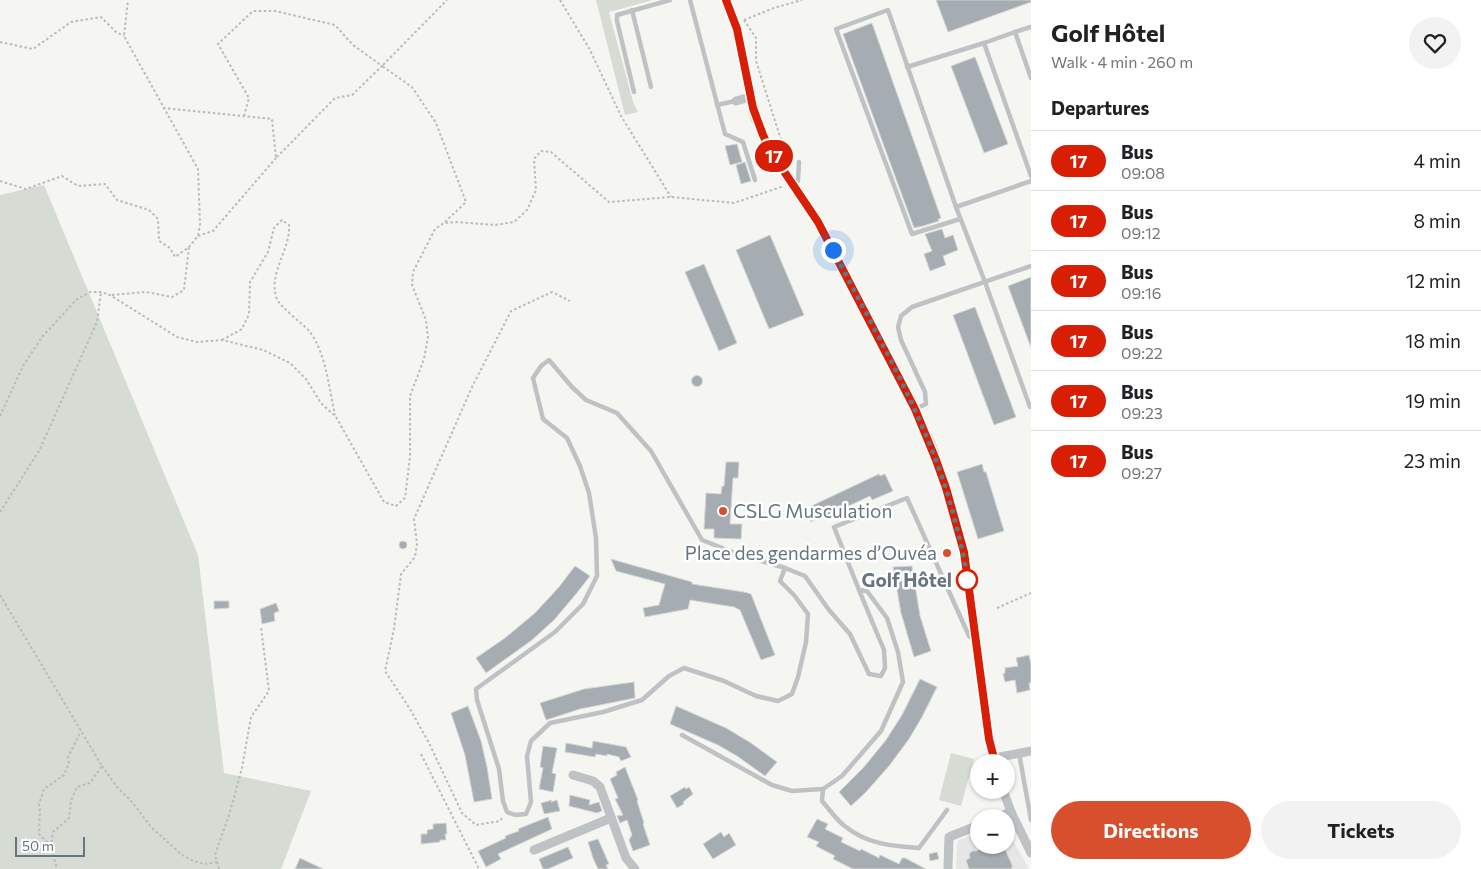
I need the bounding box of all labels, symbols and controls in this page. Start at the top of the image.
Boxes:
button: heart [1409,17,1461,69]
text: Golf Hôtel [1051,18,1165,47]
text: Walk · 4 min · 260 m [1051,52,1193,71]
text: Departures [1051,96,1149,119]
line badge: 17 [752,140,796,172]
text: Bus [1121,140,1153,163]
text: 17 [765,145,783,167]
text: 4 min [1414,149,1461,172]
text: 17 [1069,150,1088,172]
text: 09:08 [1121,163,1165,182]
text: Bus [1121,200,1153,223]
text: 8 min [1413,209,1461,232]
text: 17 [1069,210,1088,232]
text: 09:12 [1121,223,1161,242]
your location [821,238,846,263]
text: Bus [1121,260,1153,283]
text: 12 min [1406,269,1461,292]
text: 17 [1069,270,1088,292]
text: 09:16 [1121,283,1161,302]
text: Bus [1121,320,1153,343]
text: 18 min [1405,329,1461,352]
text: 17 [1069,330,1088,352]
text: 09:22 [1121,343,1163,362]
text: Bus [1121,380,1153,403]
text: 19 min [1405,389,1461,412]
text: 17 [1069,390,1088,412]
text: 09:23 [1121,403,1163,422]
text: Bus [1121,440,1153,463]
text: 23 min [1404,449,1461,472]
text: 17 [1069,450,1088,472]
text: 09:27 [1121,463,1162,482]
place label: CSLG Musculation [733,499,892,522]
marker: CSLG Musculation [717,505,729,517]
place label: Place des gendarmes d’Ouvéa [685,541,937,564]
marker: Place des gendarmes d’Ouvéa [941,547,953,559]
place label: Golf Hôtel [862,568,952,591]
marker: Golf Hôtel [956,569,978,591]
map controls [970,754,1015,854]
button: + [970,754,1015,799]
button: Directions [1051,801,1251,859]
button: Tickets [1261,801,1461,859]
button: − [970,809,1015,854]
scale bar [15,834,85,857]
text: 50 m [22,837,54,854]

